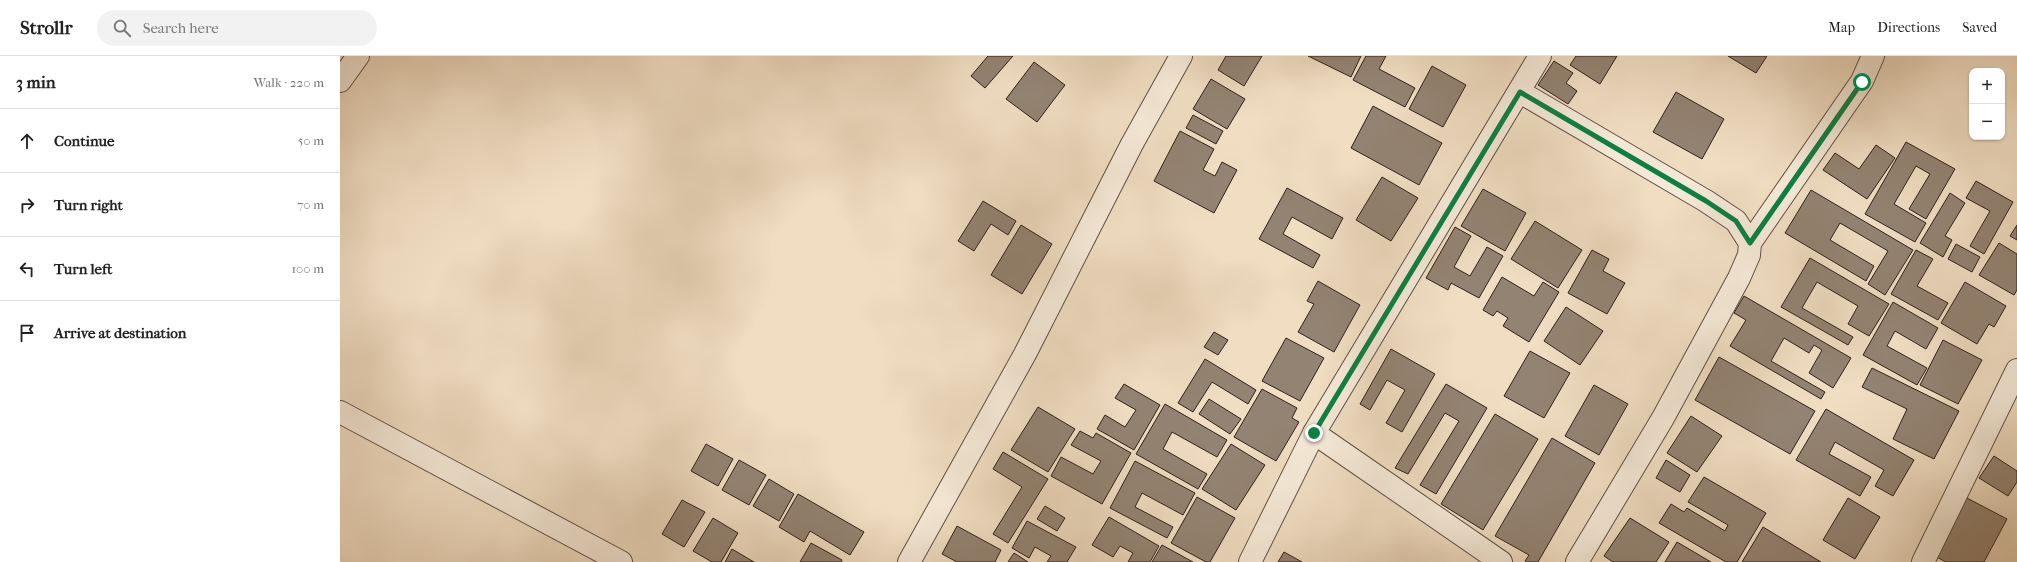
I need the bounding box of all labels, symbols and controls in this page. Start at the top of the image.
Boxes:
search box [97,10,377,46]
text: Strollr [20,17,73,39]
icon: search [111,17,133,39]
text: Search here [143,19,219,37]
text: Map [1828,19,1855,36]
text: Directions [1877,19,1940,36]
text: Saved [1962,19,1997,36]
map controls [1969,68,2005,140]
button: + [1969,68,2005,104]
text: 3 min [16,72,56,92]
route start [1853,73,1871,91]
text: Walk · 220 m [253,75,324,90]
button: − [1969,104,2005,140]
icon: ahead [16,130,38,152]
text: Continue [54,132,114,150]
text: 50 m [298,133,324,148]
icon: right [16,194,38,216]
text: Turn right [54,196,123,214]
text: 70 m [297,197,324,212]
icon: left [16,258,38,280]
text: Turn left [54,260,112,278]
text: 100 m [291,261,324,276]
icon: arrive [16,322,38,344]
text: Arrive at destination [54,324,186,342]
route end [1305,424,1323,442]

